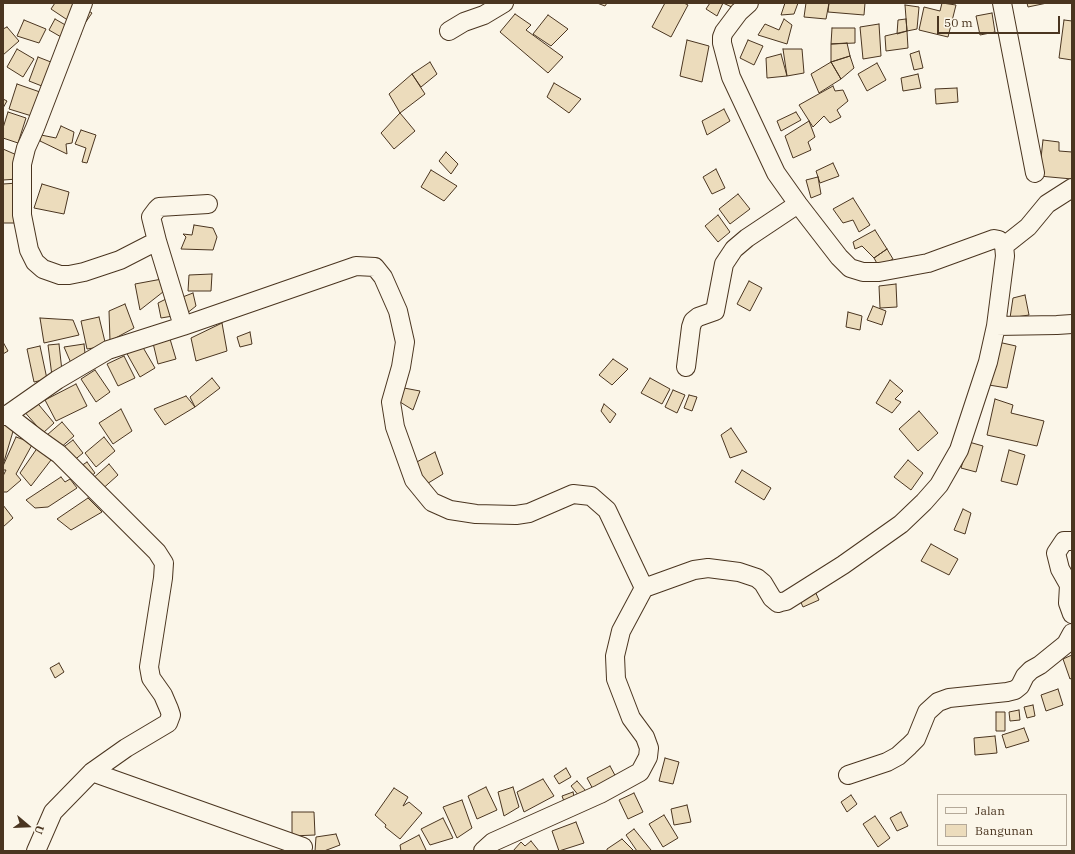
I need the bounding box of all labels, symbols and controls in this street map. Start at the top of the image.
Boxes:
scale bar [939,8,1062,34]
text: 50 m [944,15,973,30]
legend [937,794,1067,846]
text: Jalan [975,803,1005,818]
north arrow [8,806,48,846]
text: Bangunan [975,823,1033,838]
text: U [31,824,47,836]

